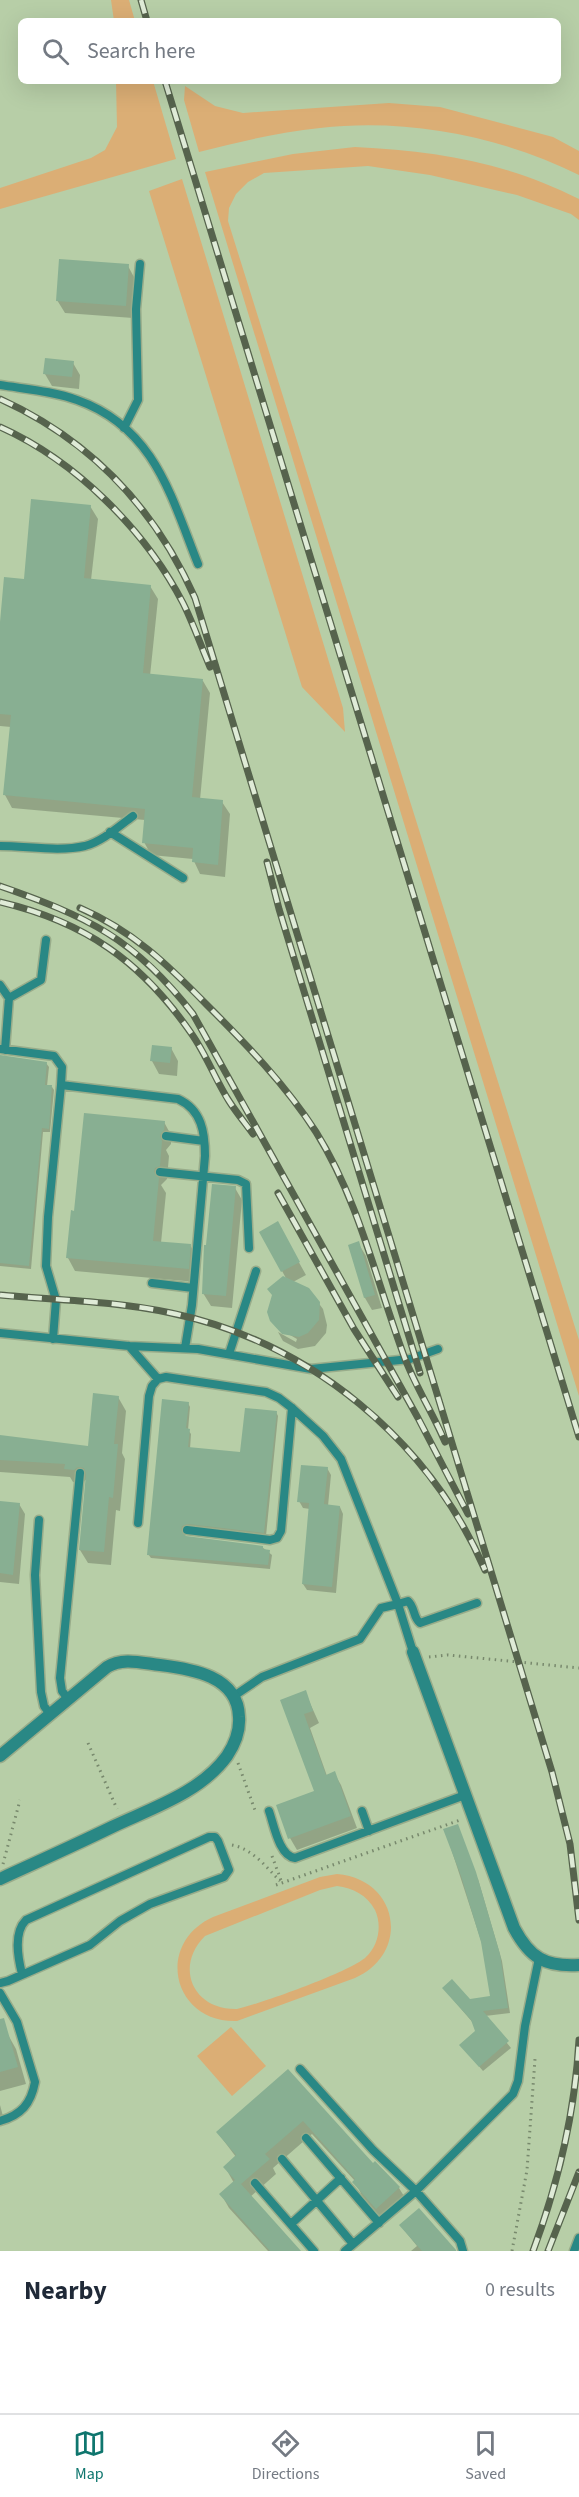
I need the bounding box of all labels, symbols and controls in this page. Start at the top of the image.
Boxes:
search box [18,18,561,84]
icon: search [39,35,72,68]
text: Search here [87,35,195,67]
text: Nearby [24,2272,107,2309]
text: 0 results [485,2276,555,2304]
tab: Map [73,2427,106,2485]
tab: Directions [252,2427,319,2485]
tab: Saved [465,2427,506,2485]

